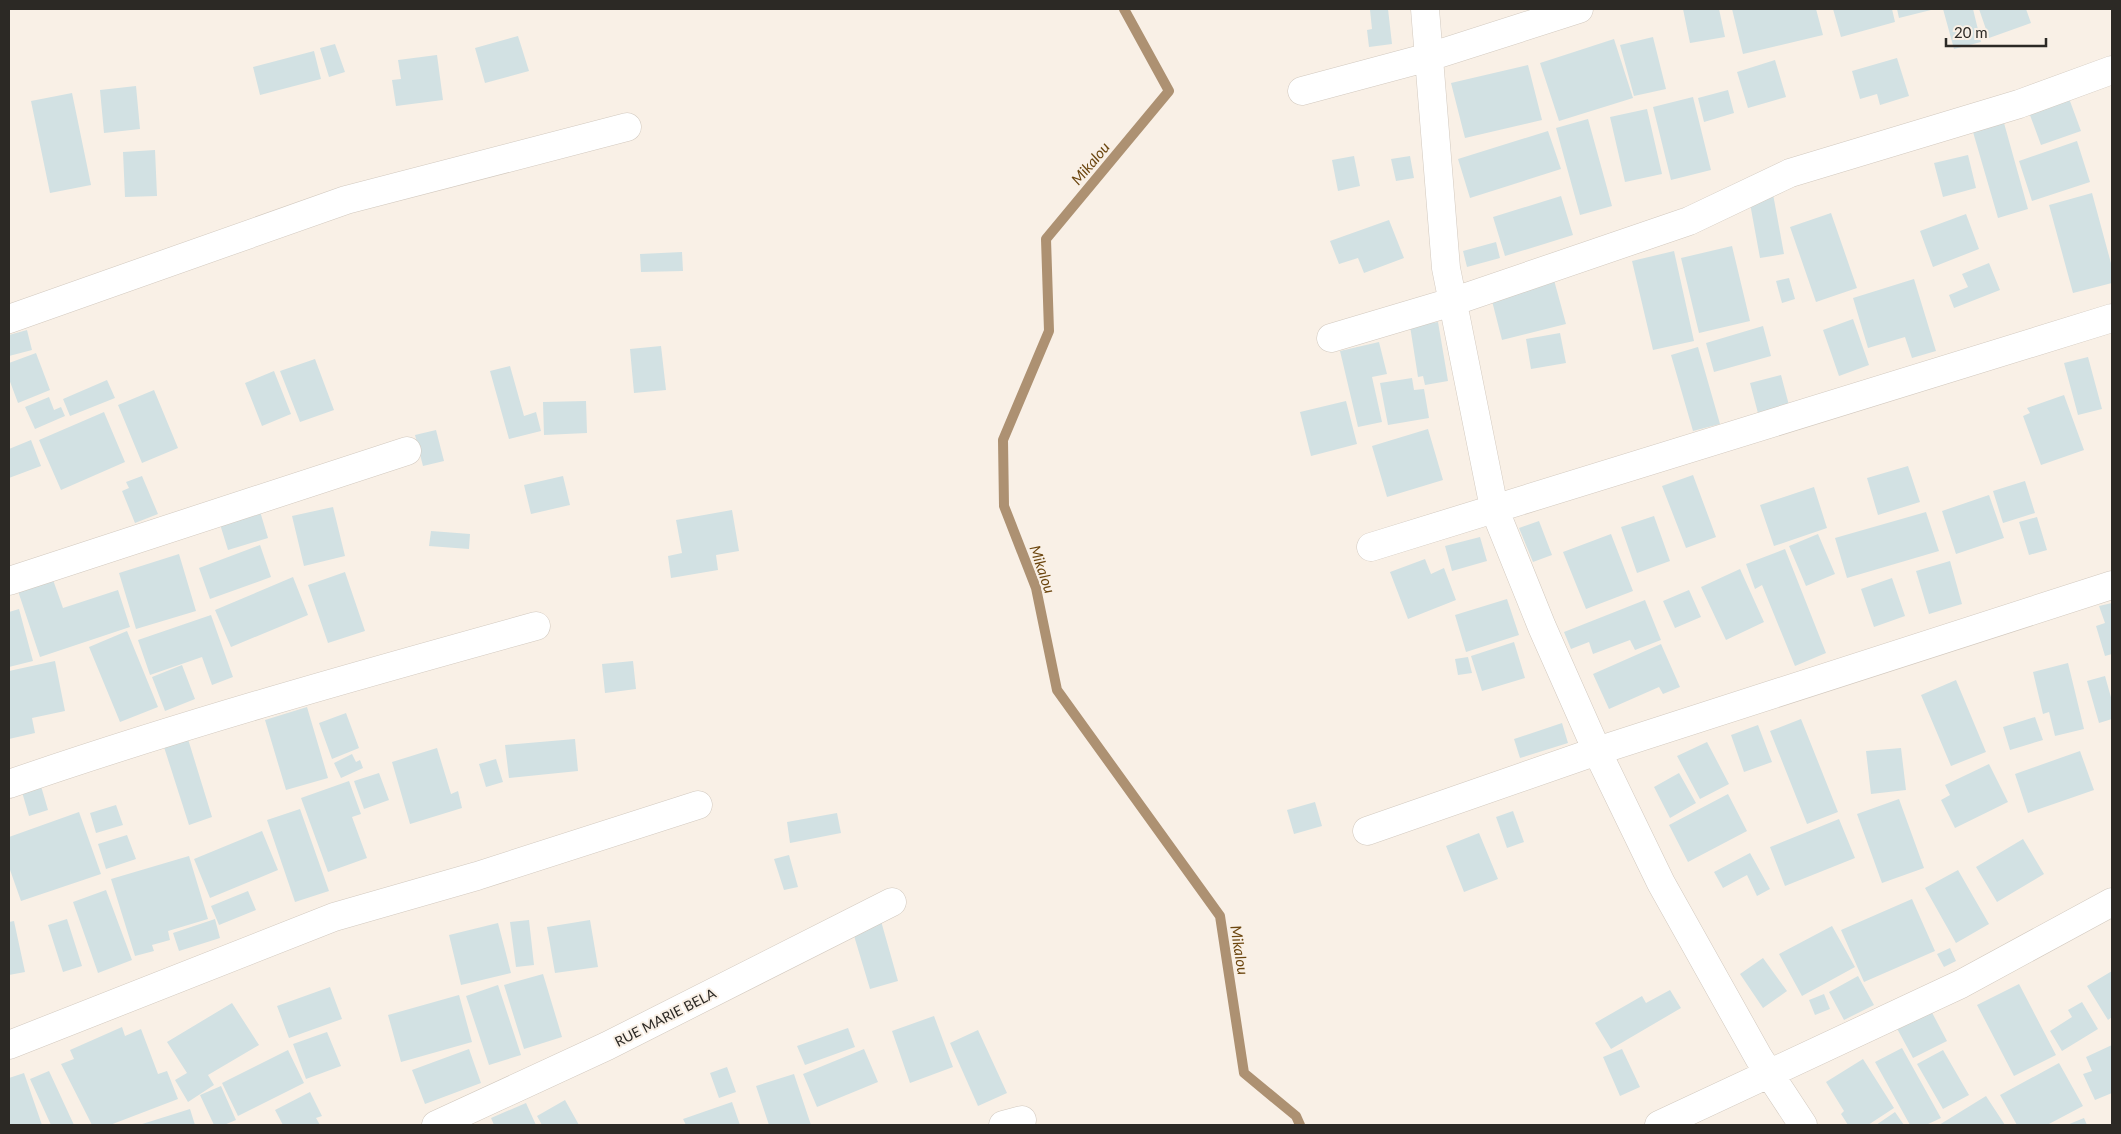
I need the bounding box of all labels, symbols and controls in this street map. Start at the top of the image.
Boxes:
scale bar [1946,15,2046,47]
text: 20 m [1954,23,1988,41]
water label: Mikalou [1067,138,1113,188]
water label: Mikalou [1026,543,1060,596]
water label: Mikalou [1227,924,1253,976]
street label: RUE MARIE BELA [612,984,719,1050]

